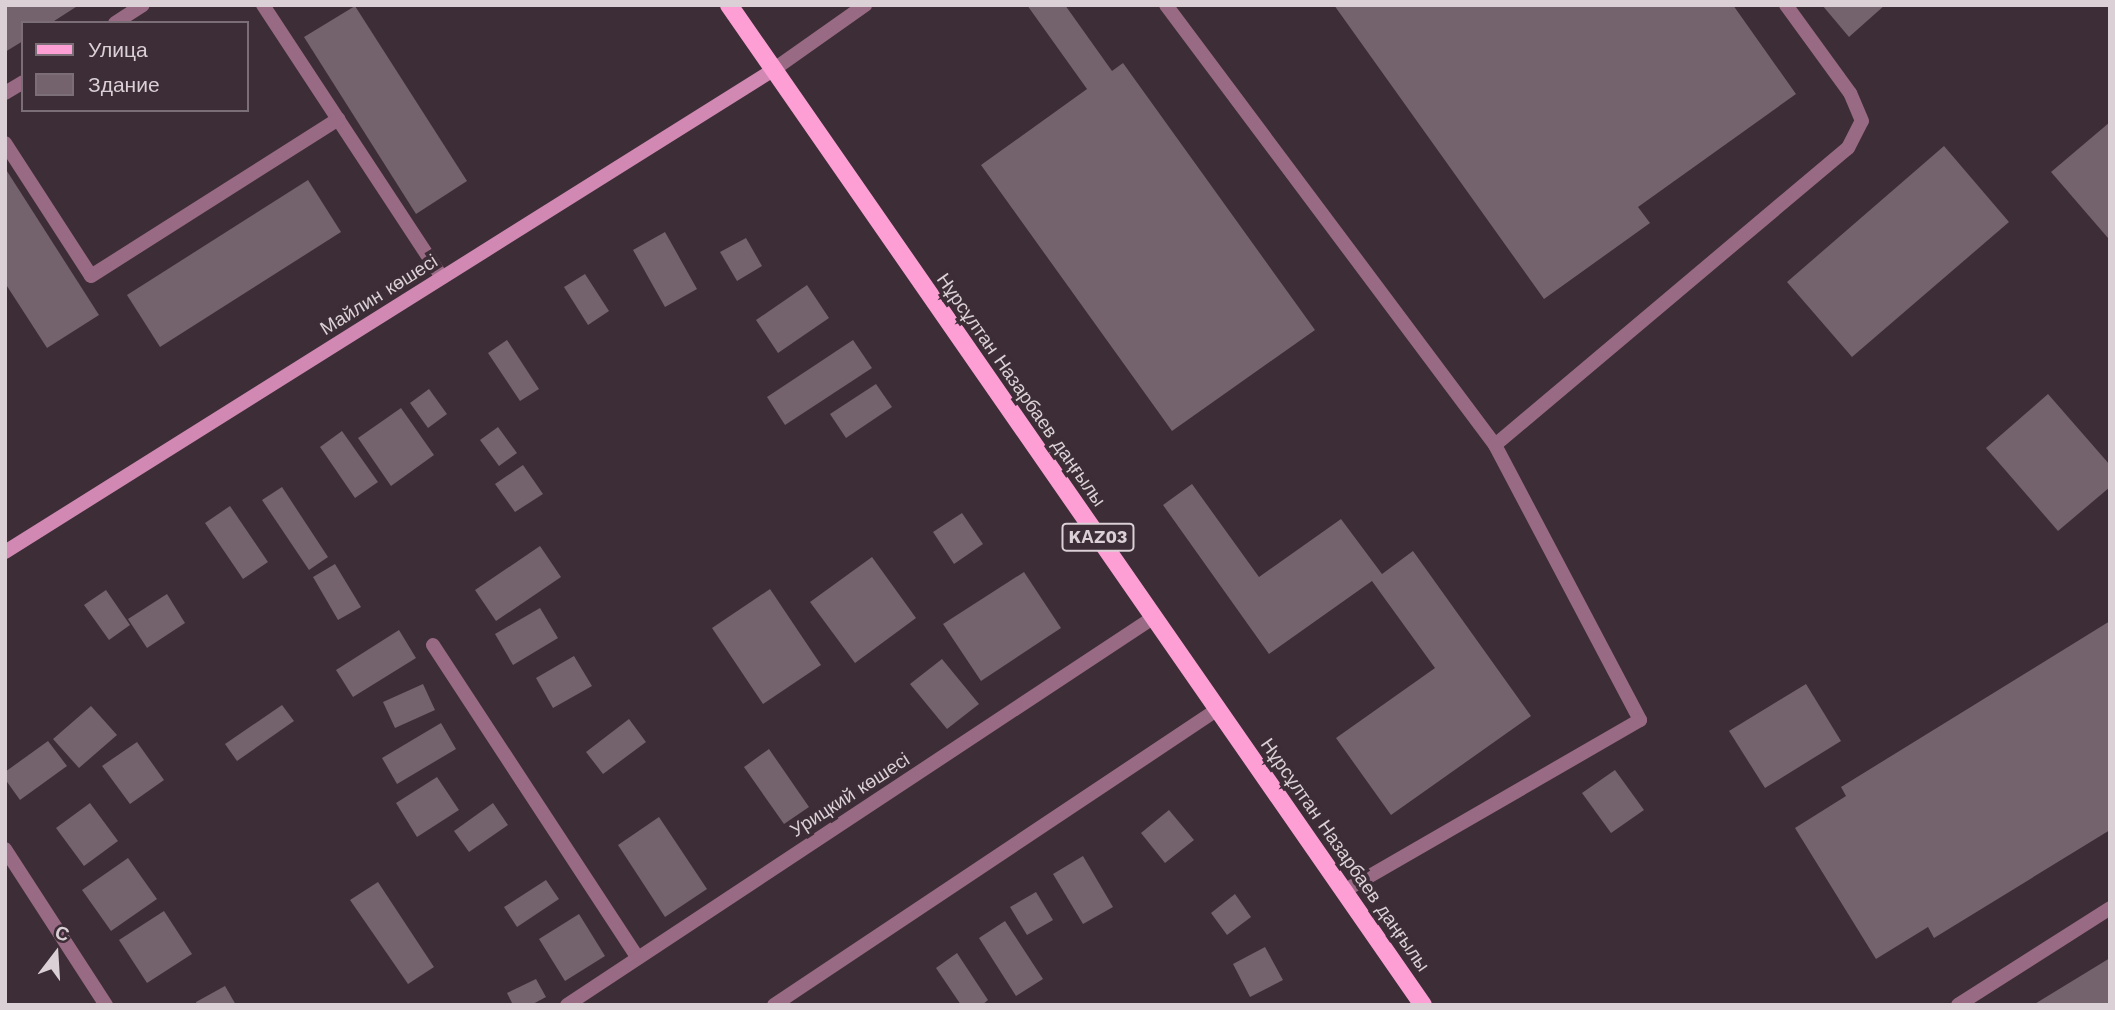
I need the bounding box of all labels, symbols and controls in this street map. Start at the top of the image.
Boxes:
legend [21,21,248,112]
text: Улица [88,37,148,62]
text: Здание [88,72,160,97]
street label: Майлин көшесі [316,250,442,340]
street label: Нұрсұлтан Назарбаев даңғылы [932,269,1110,511]
road number: KАZ03 [1061,522,1135,552]
street label: Нұрсұлтан Назарбаев даңғылы [1256,734,1434,976]
street label: Урицкий көшесі [786,748,914,842]
north arrow [21,919,91,989]
text: С [52,920,72,946]

